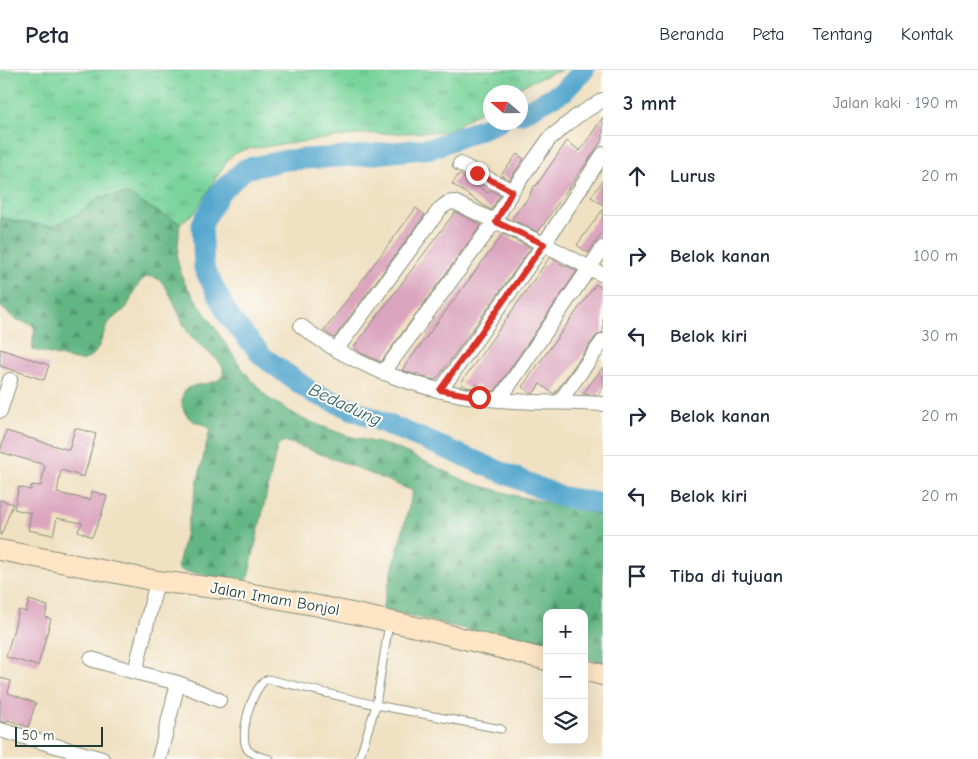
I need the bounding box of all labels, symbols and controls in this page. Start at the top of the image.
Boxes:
text: Peta [25,21,70,49]
text: Beranda [659,24,724,45]
text: Peta [752,24,784,45]
text: Tentang [812,24,873,45]
text: Kontak [901,24,953,45]
north arrow [483,85,528,130]
text: 3 mnt [623,91,676,115]
text: Jalan kaki · 190 m [833,94,958,112]
route end [466,162,489,185]
icon: ahead [623,162,651,190]
text: Lurus [670,165,715,187]
text: 20 m [921,167,958,185]
icon: right [623,242,651,270]
text: Belok kanan [670,245,770,267]
text: 100 m [914,247,958,265]
icon: left [623,322,651,350]
text: Belok kiri [670,325,747,347]
text: 30 m [922,327,958,345]
water label: Bedadung [305,379,385,431]
route start [468,386,491,409]
icon: right [623,402,651,430]
text: Belok kanan [670,405,770,427]
text: 20 m [921,407,958,425]
icon: left [623,482,651,510]
text: Belok kiri [670,485,747,507]
text: 20 m [921,487,958,505]
icon: arrive [623,562,651,590]
text: Tiba di tujuan [670,565,783,587]
street label: Jalan Imam Bonjol [209,579,341,619]
map controls [543,609,588,744]
button: + [543,609,588,654]
button: − [543,654,588,699]
button: layers [543,699,588,744]
scale bar [15,724,102,747]
text: 50 m [22,727,54,744]

